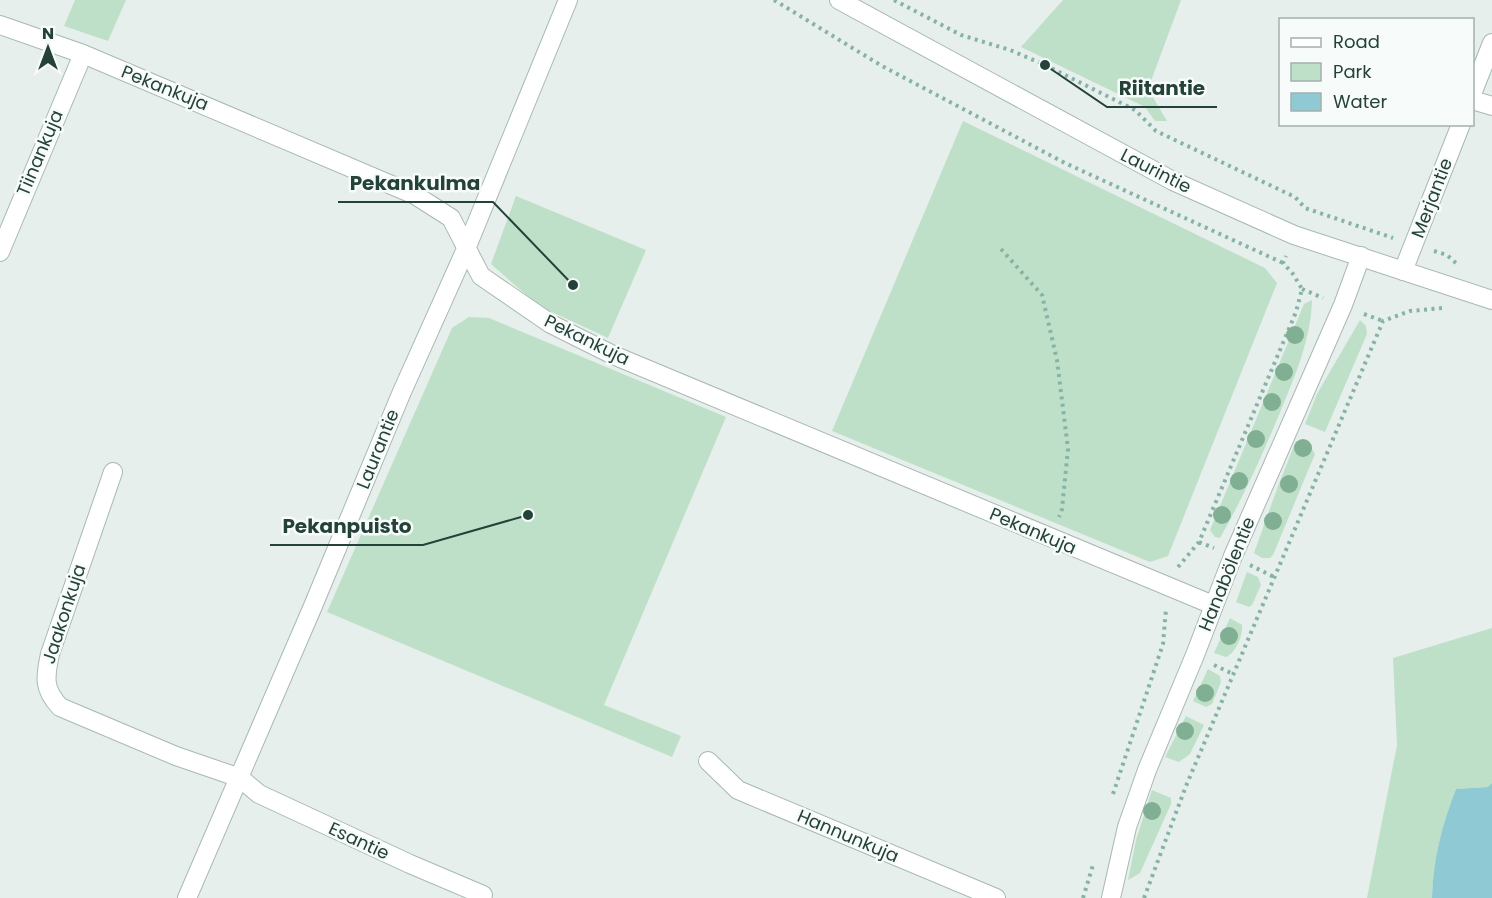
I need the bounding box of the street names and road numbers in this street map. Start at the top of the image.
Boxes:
street label: Pekankuja [118,59,213,116]
street label: Tiinankuja [10,106,69,200]
street label: Laurintie [1117,142,1196,199]
street label: Merjantie [1405,154,1458,241]
street label: Pekankuja [540,308,634,371]
street label: Laurantie [350,405,405,492]
street label: Pekankuja [986,501,1080,560]
street label: Hanabölentie [1192,513,1261,635]
street label: Jaakonkuja [36,561,91,667]
street label: Hannunkuja [794,803,903,868]
street label: Esantie [325,816,394,865]

